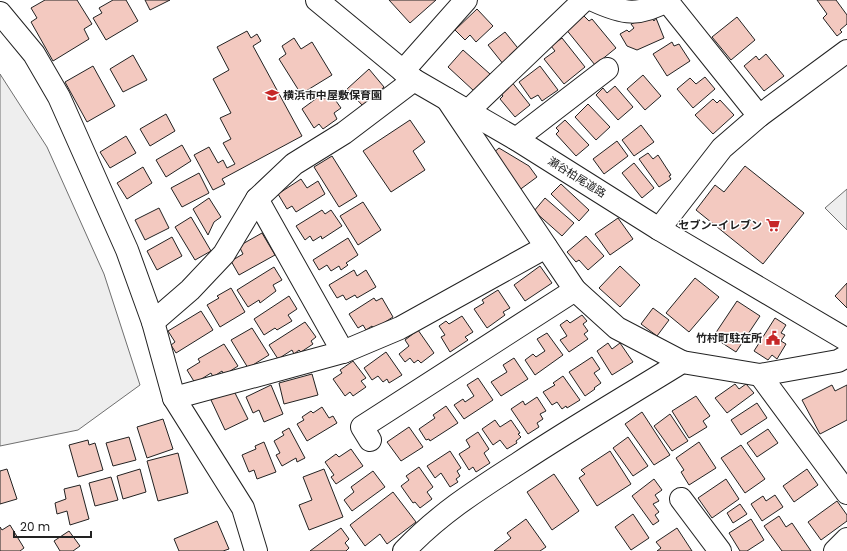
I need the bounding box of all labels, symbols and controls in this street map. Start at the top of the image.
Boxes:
school or university icon: 横浜市中屋敷保育園 [264,87,280,103]
place label: 横浜市中屋敷保育園 [283,87,382,103]
street label: 瀬谷柏尾道路 [545,153,609,201]
place label: セブン-イレブン [679,217,762,233]
supermarket icon: セブン-イレブン [765,217,781,233]
place label: 竹村町駐在所 [696,330,762,346]
public building icon: 竹村町駐在所 [765,330,781,346]
scale bar [14,513,91,539]
text: 20 m [20,518,50,535]

